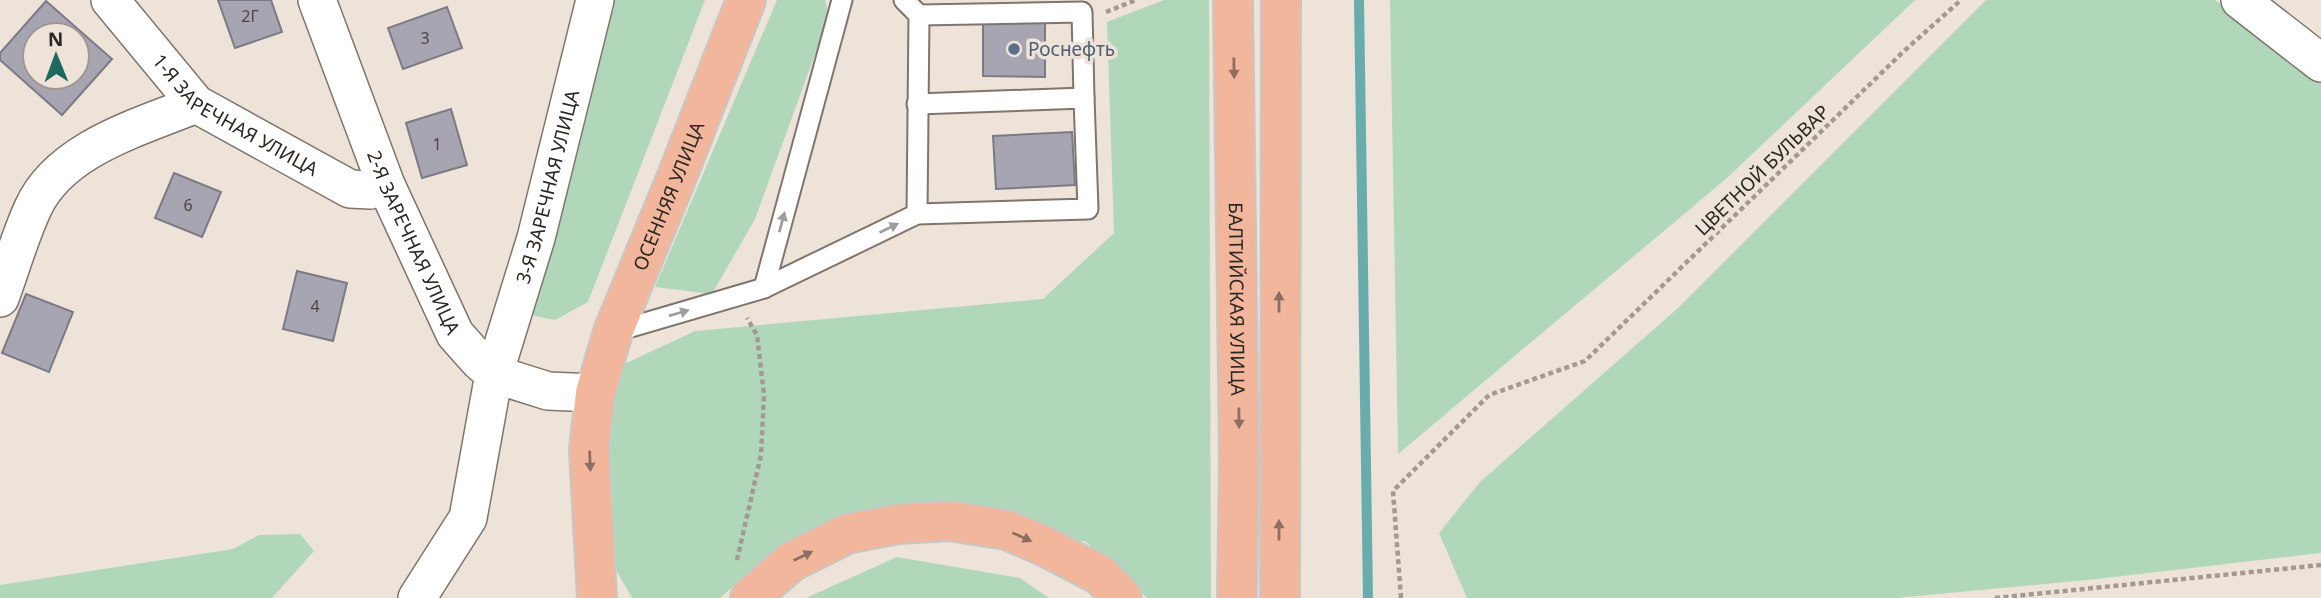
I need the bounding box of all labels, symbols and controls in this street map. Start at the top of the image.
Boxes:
house number: 2Г [241,5,259,27]
north arrow [21,21,91,91]
text: N [48,26,64,52]
house number: 3 [420,27,430,49]
place label: Роснефть [1028,36,1115,62]
marker: Роснефть [1006,41,1022,57]
street label: 1-Я ЗАРЕЧНАЯ УЛИЦА [147,48,324,182]
one-way arrow [1228,57,1240,79]
street label: 3-Я ЗАРЕЧНАЯ УЛИЦА [510,86,585,287]
street label: ЦВЕТНОЙ БУЛЬВАР [1689,99,1835,241]
street label: ОСЕННЯЯ УЛИЦА [627,117,711,274]
house number: 1 [432,133,442,155]
street label: 2-Я ЗАРЕЧНАЯ УЛИЦА [361,147,467,339]
house number: 6 [183,194,193,216]
street label: БАЛТИЙСКАЯ УЛИЦА [1223,202,1251,397]
one-way arrow [777,211,788,233]
one-way arrow [879,222,899,234]
one-way arrow [1273,291,1285,313]
house number: 4 [310,295,320,317]
one-way arrow [668,308,689,318]
one-way arrow [1233,407,1245,429]
one-way arrow [584,450,596,472]
one-way arrow [1273,519,1285,541]
one-way arrow [1012,532,1033,543]
one-way arrow [793,550,813,561]

